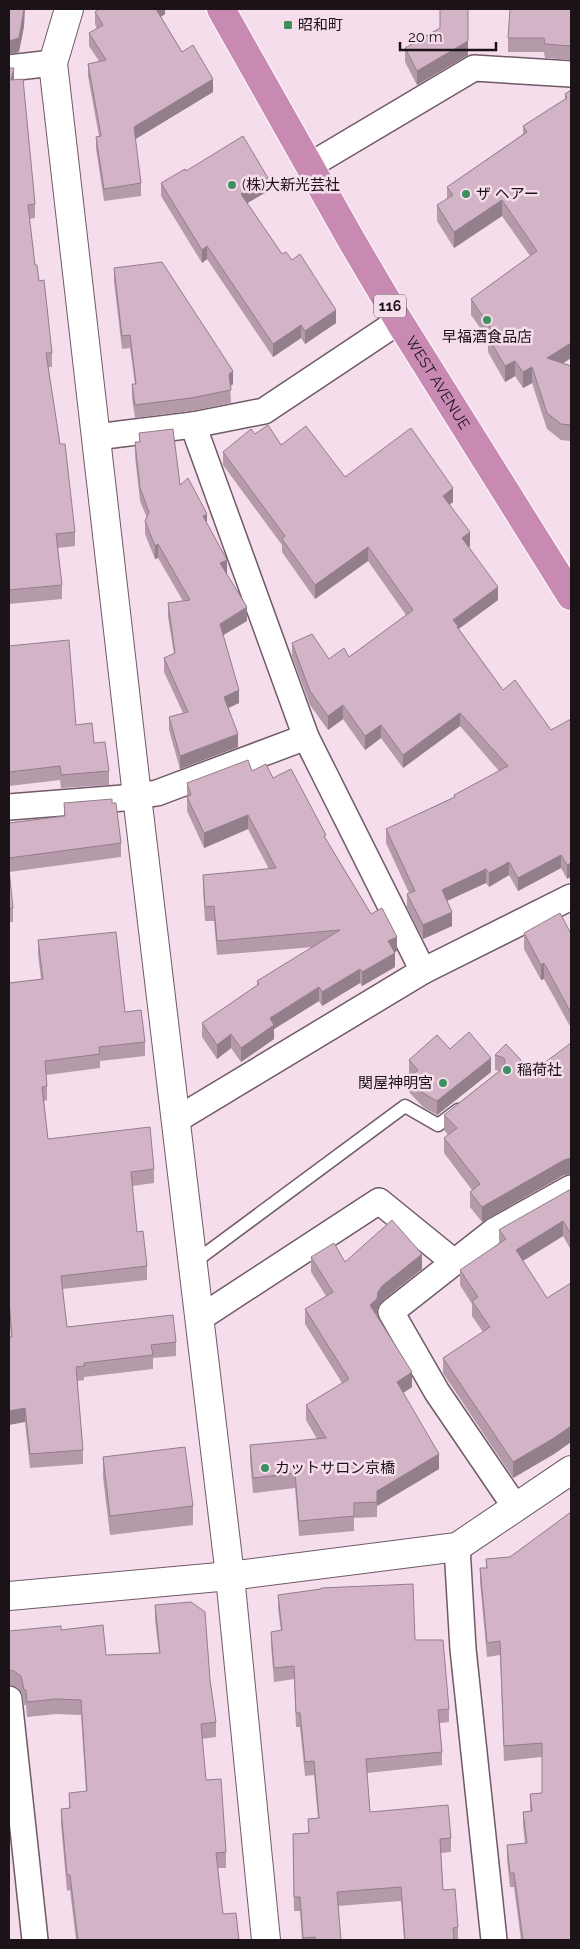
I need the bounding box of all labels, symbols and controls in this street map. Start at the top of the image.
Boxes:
place label: 昭和町 [298,16,343,34]
marker: 昭和町 [282,19,294,31]
scale bar [400,20,496,52]
text: 20 m [408,28,443,46]
place label: (株)大新光芸社 [242,176,340,194]
marker: (株)大新光芸社 [226,179,238,191]
place label: ザ ヘアー [476,185,539,203]
marker: ザ ヘアー [460,188,472,200]
road number: 116 [374,294,406,318]
marker: 早福酒食品店 [481,314,493,326]
place label: 早福酒食品店 [442,328,532,346]
street label: WEST AVENUE [402,333,473,433]
place label: 稲荷社 [517,1061,562,1079]
marker: 稲荷社 [501,1064,513,1076]
place label: 関屋神明宮 [358,1074,433,1092]
marker: 関屋神明宮 [437,1077,449,1089]
place label: カットサロン京橋 [275,1459,395,1477]
marker: カットサロン京橋 [259,1462,271,1474]

